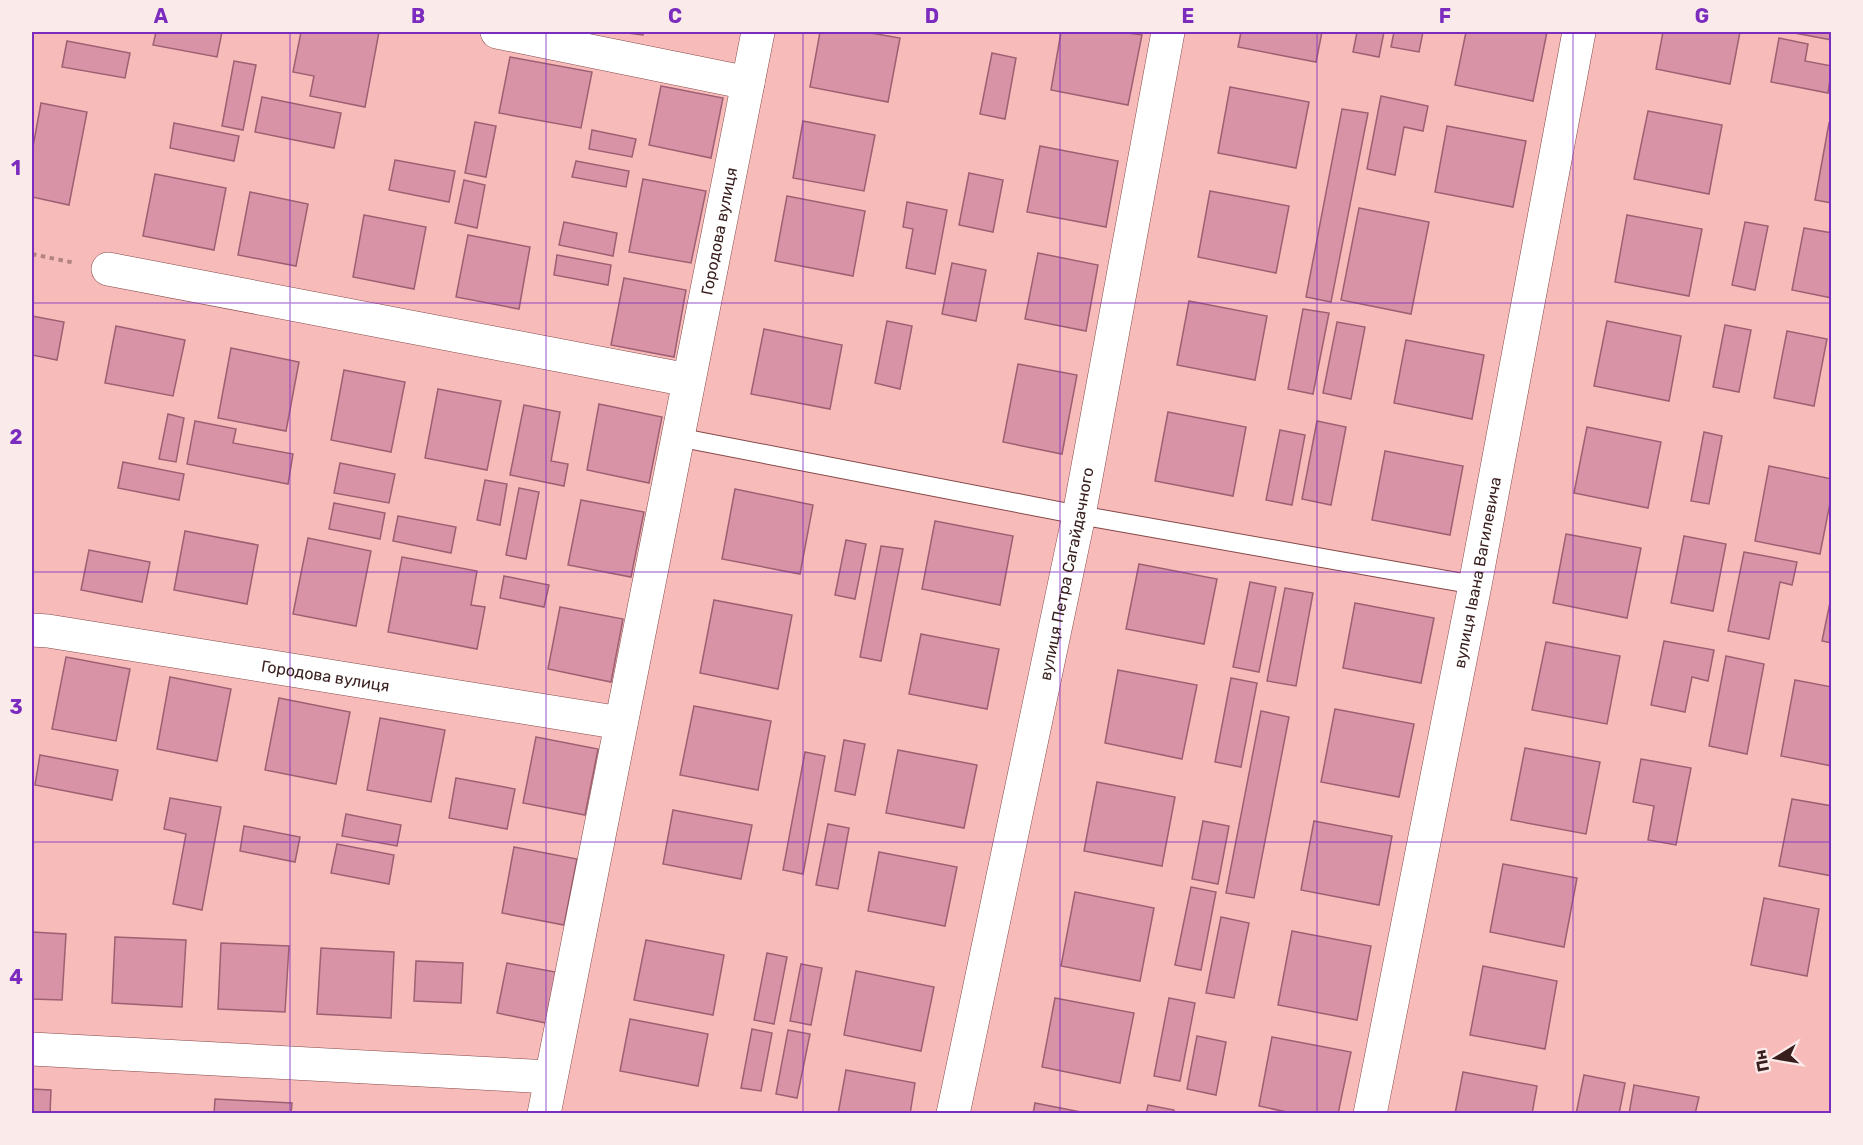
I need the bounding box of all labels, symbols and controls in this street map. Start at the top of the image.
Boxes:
text: A [154,4,169,28]
text: B [411,4,425,28]
text: C [668,4,682,28]
text: D [925,4,939,28]
text: E [1182,4,1194,28]
text: F [1439,4,1451,28]
text: G [1695,4,1709,28]
text: 1 [11,156,21,180]
street label: Городова вулиця [697,166,741,297]
text: 2 [10,425,23,449]
street label: вулиця Петра Сагайдачного [1035,466,1098,682]
street label: вулиця Івана Вагилевича [1450,475,1505,670]
street label: Городова вулиця [260,656,391,696]
text: 3 [9,695,23,719]
text: 4 [9,965,23,989]
north arrow [1746,1028,1806,1088]
text: Пн [1750,1048,1773,1073]

